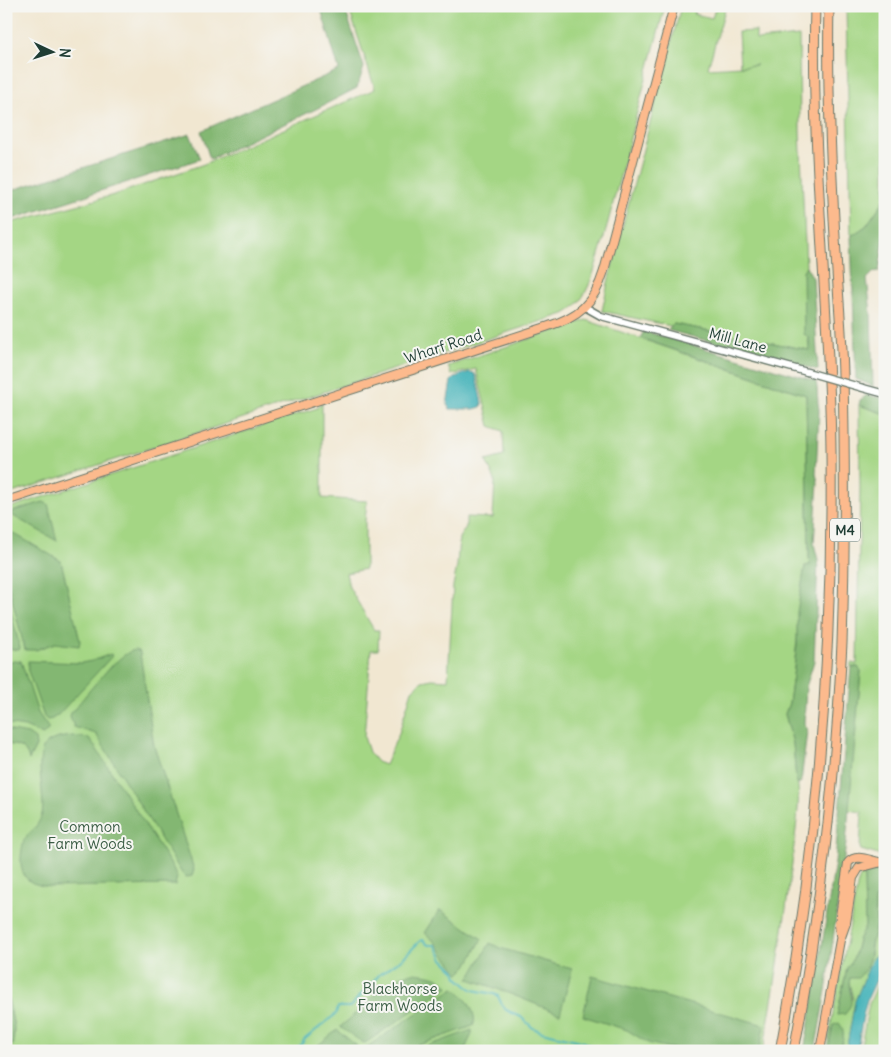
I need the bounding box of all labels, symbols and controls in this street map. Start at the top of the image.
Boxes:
north arrow [28,28,78,78]
text: N [56,47,74,58]
street label: Mill Lane [707,323,769,357]
street label: Wharf Road [402,324,484,367]
road number: M4 [830,518,860,542]
park label: Common Farm Woods [48,817,133,853]
park label: Blackhorse Farm Woods [358,979,443,1015]

